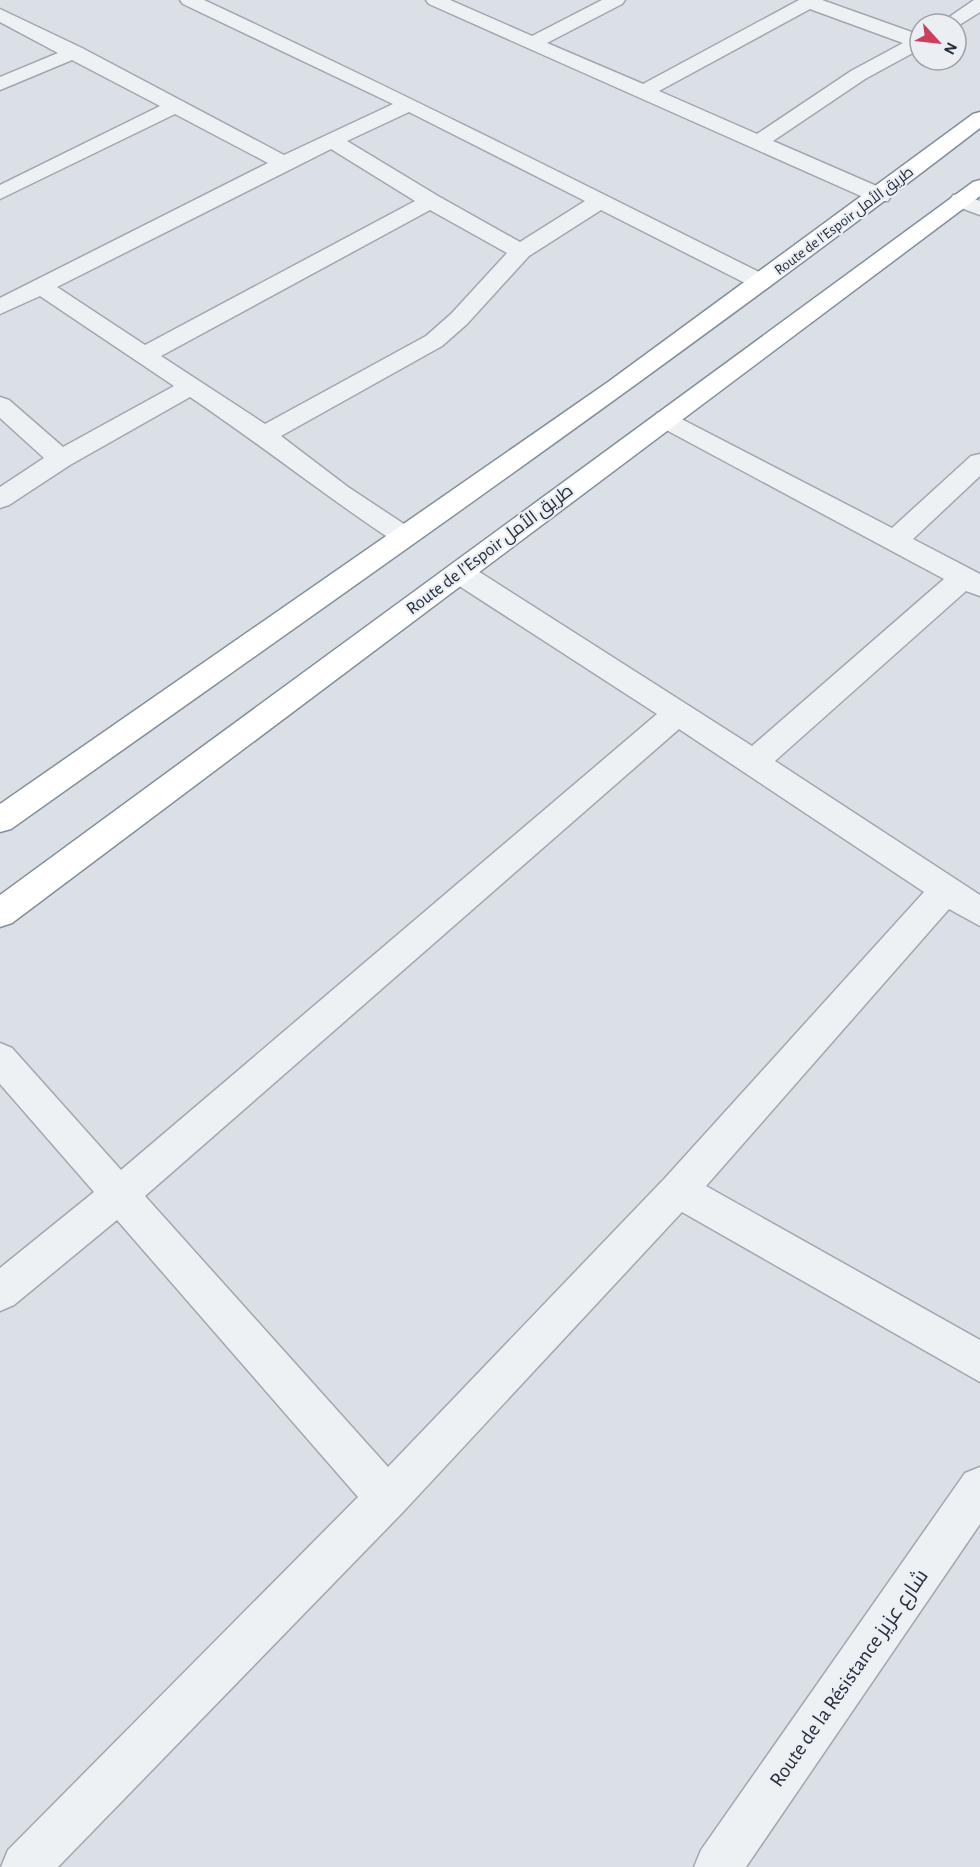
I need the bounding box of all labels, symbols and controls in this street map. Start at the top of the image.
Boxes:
north arrow [908,12,968,72]
text: N [941,40,960,57]
street label: Route de l’Espoir طريق الأمل [772,164,917,280]
street label: Route de l’Espoir طريق الأمل [403,481,578,620]
street label: Route de la Résistance شارع عزيز [766,1566,935,1792]

